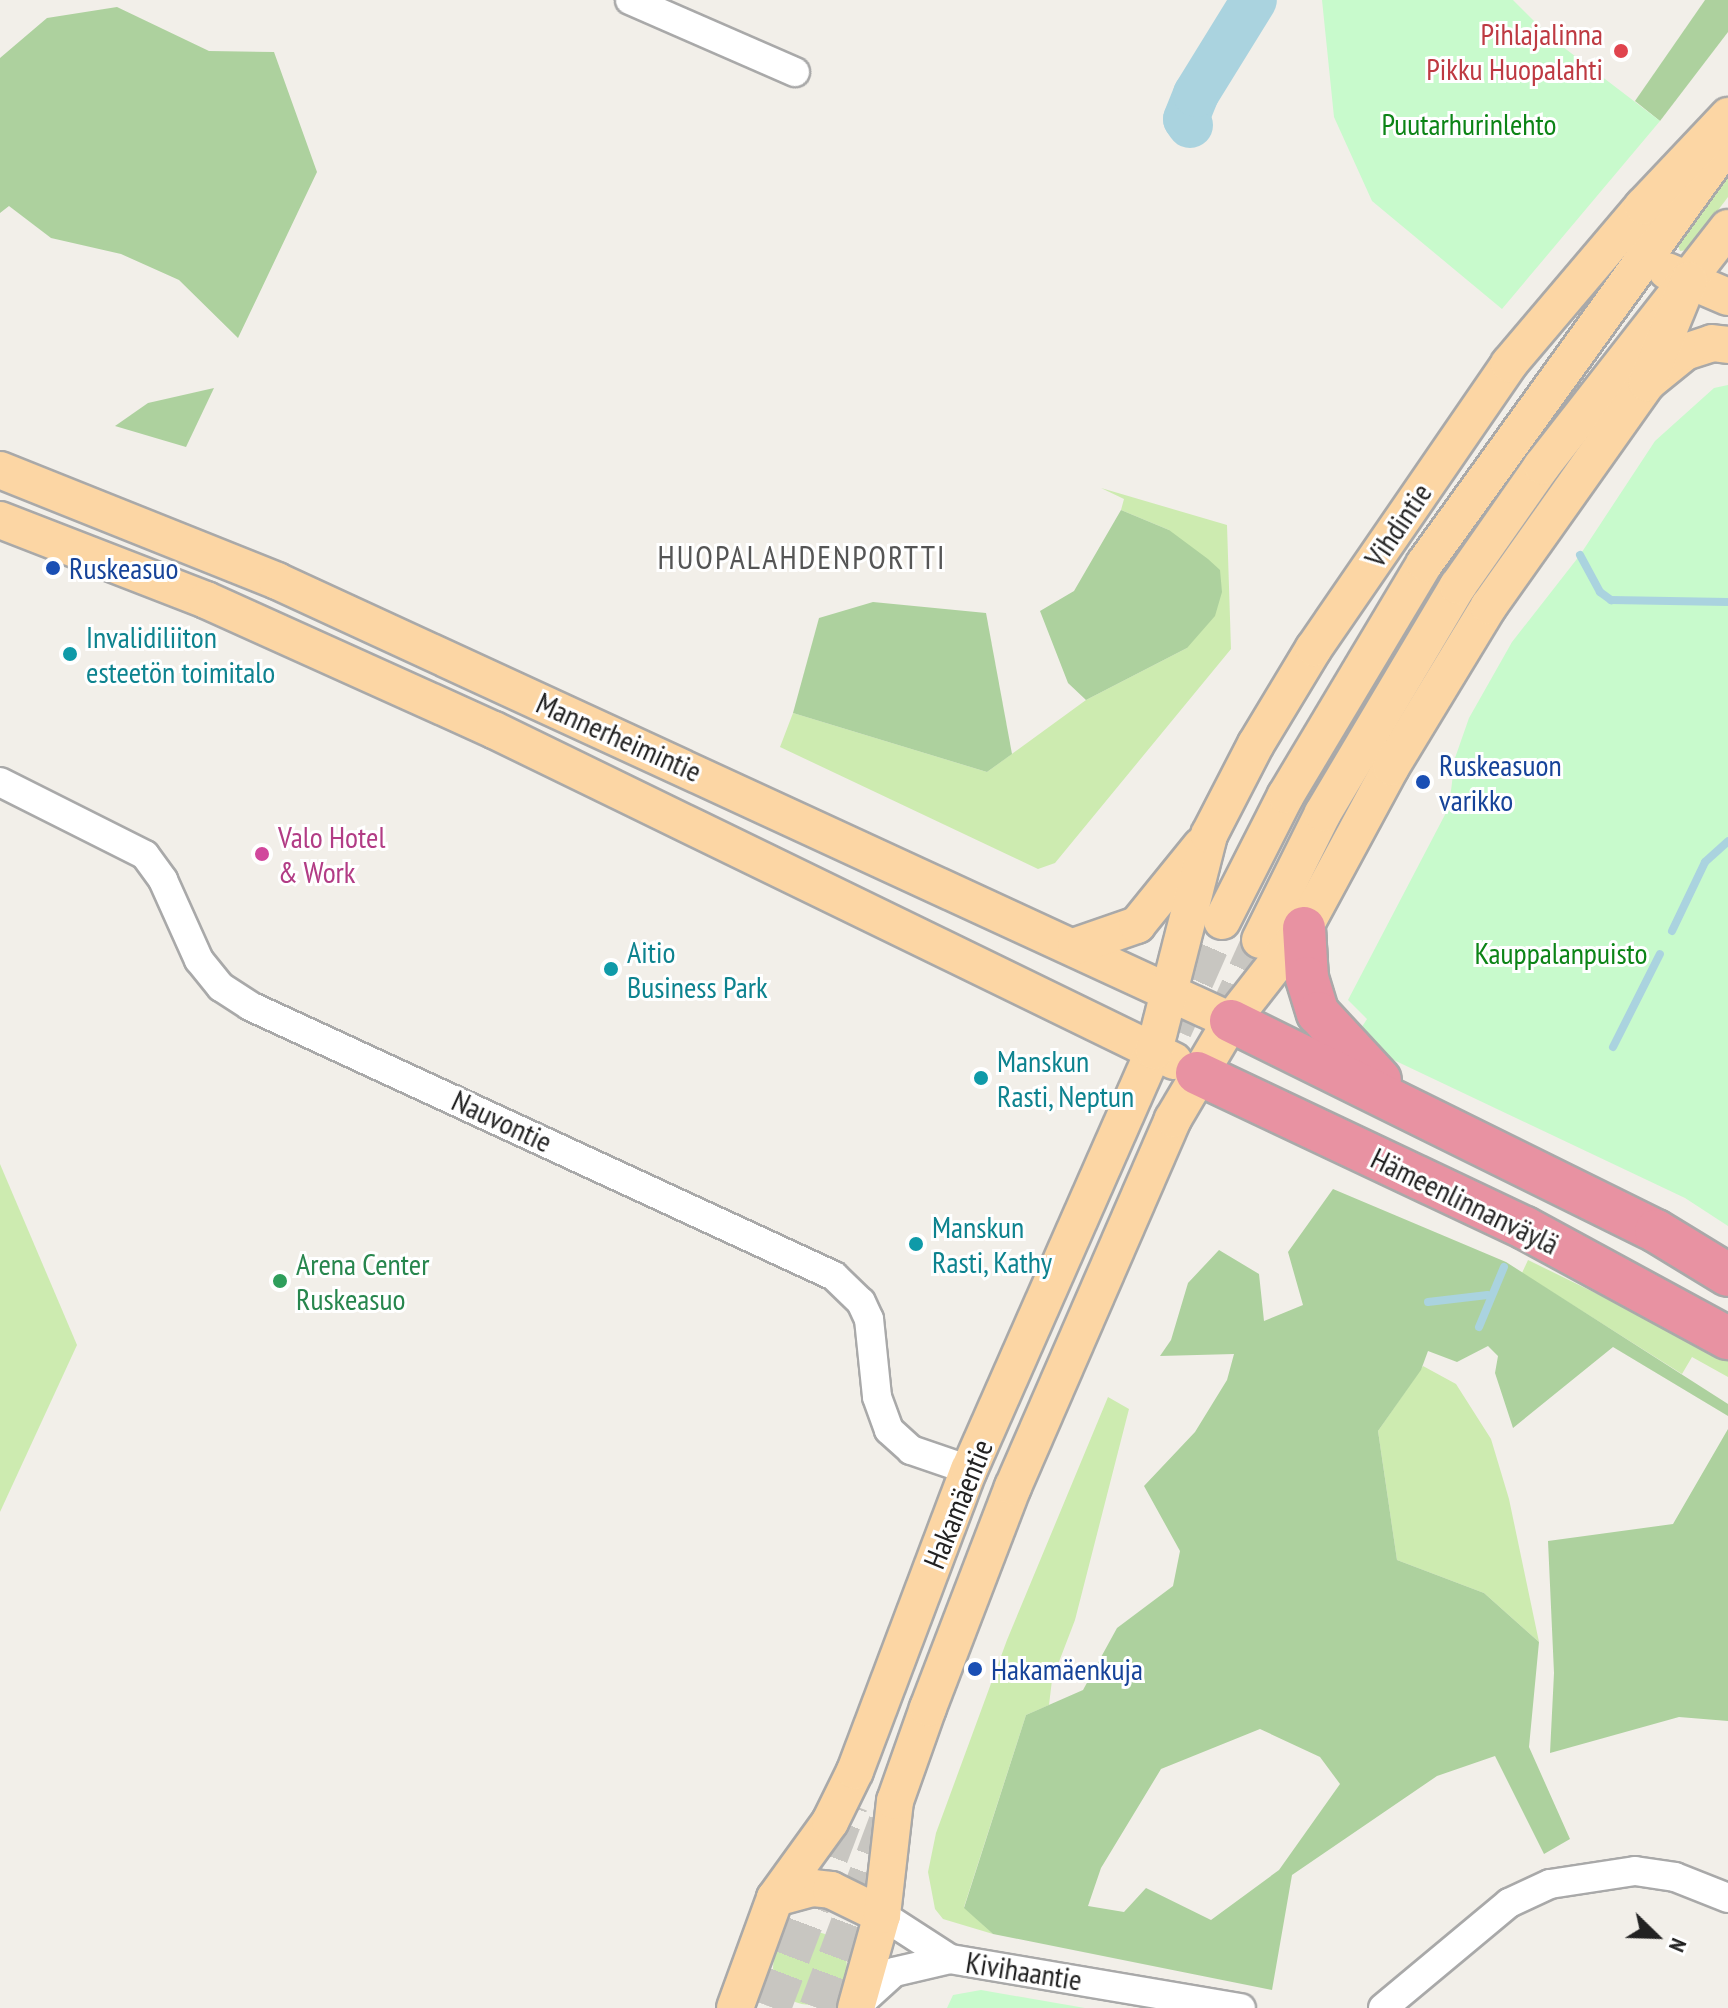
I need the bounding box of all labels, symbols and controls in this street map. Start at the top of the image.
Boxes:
place label: Pihlajalinna Pikku Huopalahti [1426,16,1603,86]
marker: Pihlajalinna Pikku Huopalahti [1610,40,1632,62]
park label: Puutarhurinlehto [1382,106,1556,142]
street label: Vihdintie [1357,476,1439,574]
district label: HUOPALAHDENPORTTI [658,538,946,576]
place label: Ruskeasuo [69,550,178,586]
marker: Ruskeasuo [44,559,62,577]
place label: Invalidiliiton esteetön toimitalo [86,619,275,690]
marker: Invalidiliiton esteetön toimitalo [61,645,79,663]
street label: Mannerheimintie [531,685,707,789]
place label: Ruskeasuon varikko [1439,747,1562,818]
marker: Ruskeasuon varikko [1414,773,1432,791]
place label: Valo Hotel & Work [278,819,385,890]
marker: Valo Hotel & Work [253,845,271,863]
place label: Aitio Business Park [627,934,768,1004]
park label: Kauppalanpuisto [1474,935,1648,971]
marker: Aitio Business Park [602,960,620,978]
place label: Manskun Rasti, Neptun [997,1043,1136,1114]
marker: Manskun Rasti, Neptun [972,1069,990,1087]
street label: Nauvontie [446,1082,558,1160]
street label: Hämeenlinnanväylä [1365,1140,1565,1262]
place label: Manskun Rasti, Kathy [932,1209,1054,1280]
marker: Manskun Rasti, Kathy [907,1235,925,1253]
place label: Arena Center Ruskeasuo [296,1246,429,1316]
marker: Arena Center Ruskeasuo [271,1272,289,1290]
street label: Hakamäentie [916,1434,1000,1574]
place label: Hakamäenkuja [991,1651,1143,1687]
marker: Hakamäenkuja [966,1660,984,1678]
north arrow [1616,1896,1696,1976]
text: N [1663,1934,1693,1956]
street label: Kivihaantie [963,1944,1085,1998]

